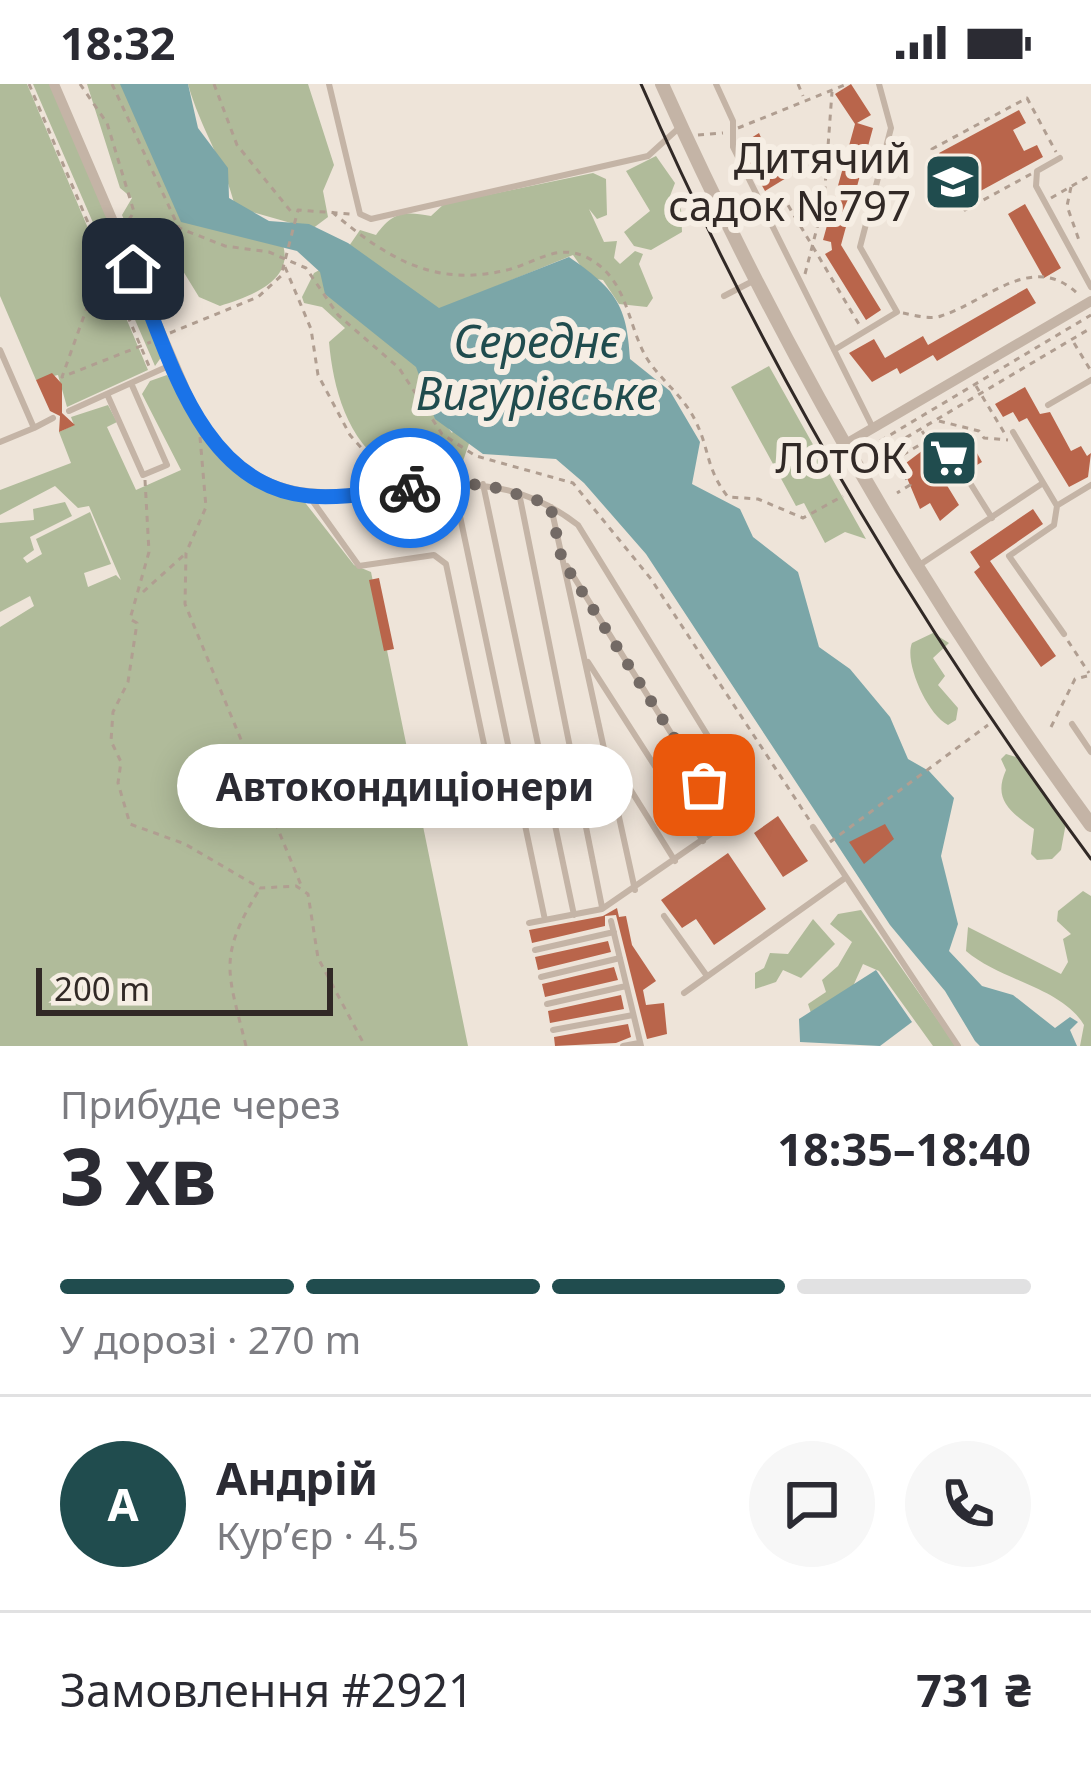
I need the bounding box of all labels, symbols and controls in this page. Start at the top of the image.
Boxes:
text: 18:32 [60,12,176,73]
place label: Дитячий садок №797 [668,128,911,233]
school or university icon: Дитячий садок №797 [922,151,984,213]
pin [82,218,184,320]
icon: home [100,236,166,302]
water label: Середнє Вигурівське [416,310,658,423]
supermarket icon: ЛотОК [918,427,980,489]
courier [350,428,470,548]
place label: ЛотОК [775,428,907,485]
icon: bike [377,455,443,521]
pin [653,734,755,836]
callout: Автокондиціонери [176,743,632,827]
icon: bag [671,752,737,818]
text: Автокондиціонери [216,759,594,812]
scale bar [36,962,333,1015]
text: 200 m [54,966,150,1011]
text: Прибуде через [60,1077,341,1130]
text: 18:35–18:40 [777,1118,1031,1179]
text: 3 хв [60,1122,216,1228]
text: У дорозі · 270 m [60,1312,361,1365]
button: chat [749,1441,875,1567]
button: phone [905,1441,1031,1567]
text: Андрій [216,1447,378,1508]
text: А [107,1473,139,1534]
text: Кур’єр · 4.5 [216,1508,419,1561]
text: Замовлення #2921 [60,1659,474,1720]
text: 731 ₴ [916,1659,1031,1720]

